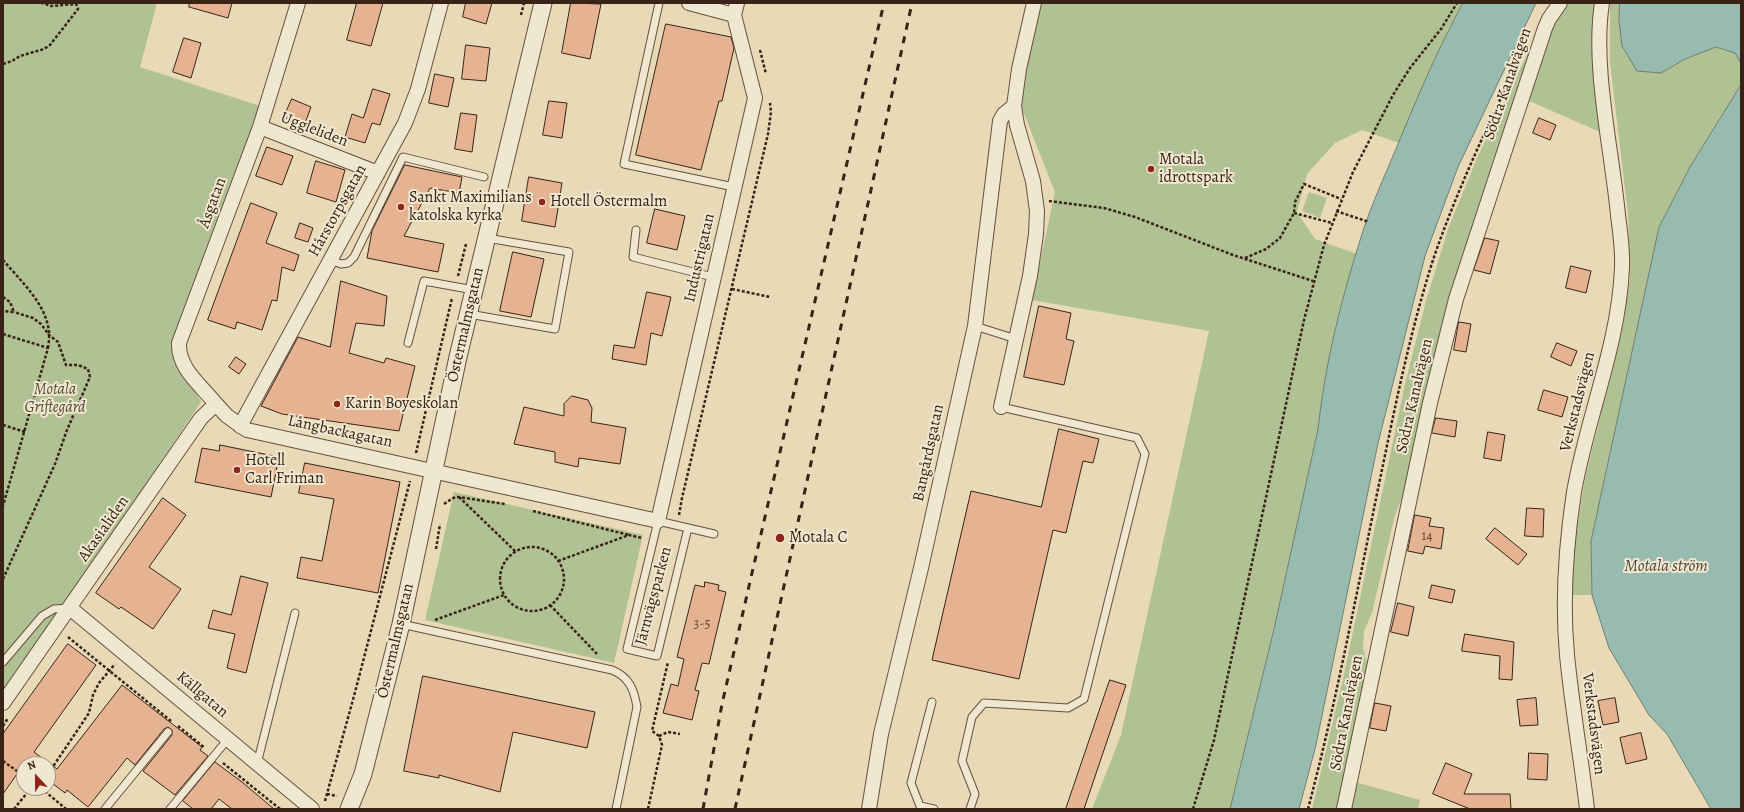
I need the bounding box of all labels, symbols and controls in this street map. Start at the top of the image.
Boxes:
street label: Södra Kanalvägen [1480,26,1536,142]
street label: Uggleliden [277,108,351,152]
place label: Motala idrottspark [1159,150,1233,188]
street label: Hårstorpsgatan [305,161,371,261]
marker: Motala idrottspark [1146,164,1156,174]
street label: Åsgatan [195,175,231,231]
place label: Sankt Maximilians katolska kyrka [409,188,532,226]
place label: Hotell Östermalm [550,192,667,212]
marker: Hotell Östermalm [537,197,547,207]
marker: Sankt Maximilians katolska kyrka [396,202,406,212]
street label: Industrigatan [680,212,720,304]
street label: Östermalmsgatan [443,266,489,384]
street label: Södra Kanalvägen [1392,337,1438,455]
street label: Verkstadsvägen [1556,350,1600,454]
park label: Motala Griftegård [24,380,86,418]
place label: Karin Boyeskolan [345,394,458,414]
marker: Karin Boyeskolan [332,399,342,409]
street label: Bangårdsgatan [909,403,949,503]
street label: Långbackagatan [286,412,394,452]
place label: Hotell Carl Friman [245,451,324,489]
marker: Hotell Carl Friman [232,465,242,475]
street label: Akasialiden [74,493,134,565]
place label: Motala C [789,528,847,548]
house number: 14 [1421,529,1433,545]
marker: Motala C [774,532,786,544]
street label: Järnvägsparken [632,545,676,647]
water label: Motala ström [1624,557,1708,577]
street label: Östermalmsgatan [373,582,419,700]
house number: 3-5 [693,617,711,633]
street label: Södra Kanalvägen [1326,654,1368,772]
street label: Källgatan [172,668,232,722]
street label: Verkstadsvägen [1577,672,1609,776]
north arrow [16,756,56,796]
text: N [25,757,38,774]

